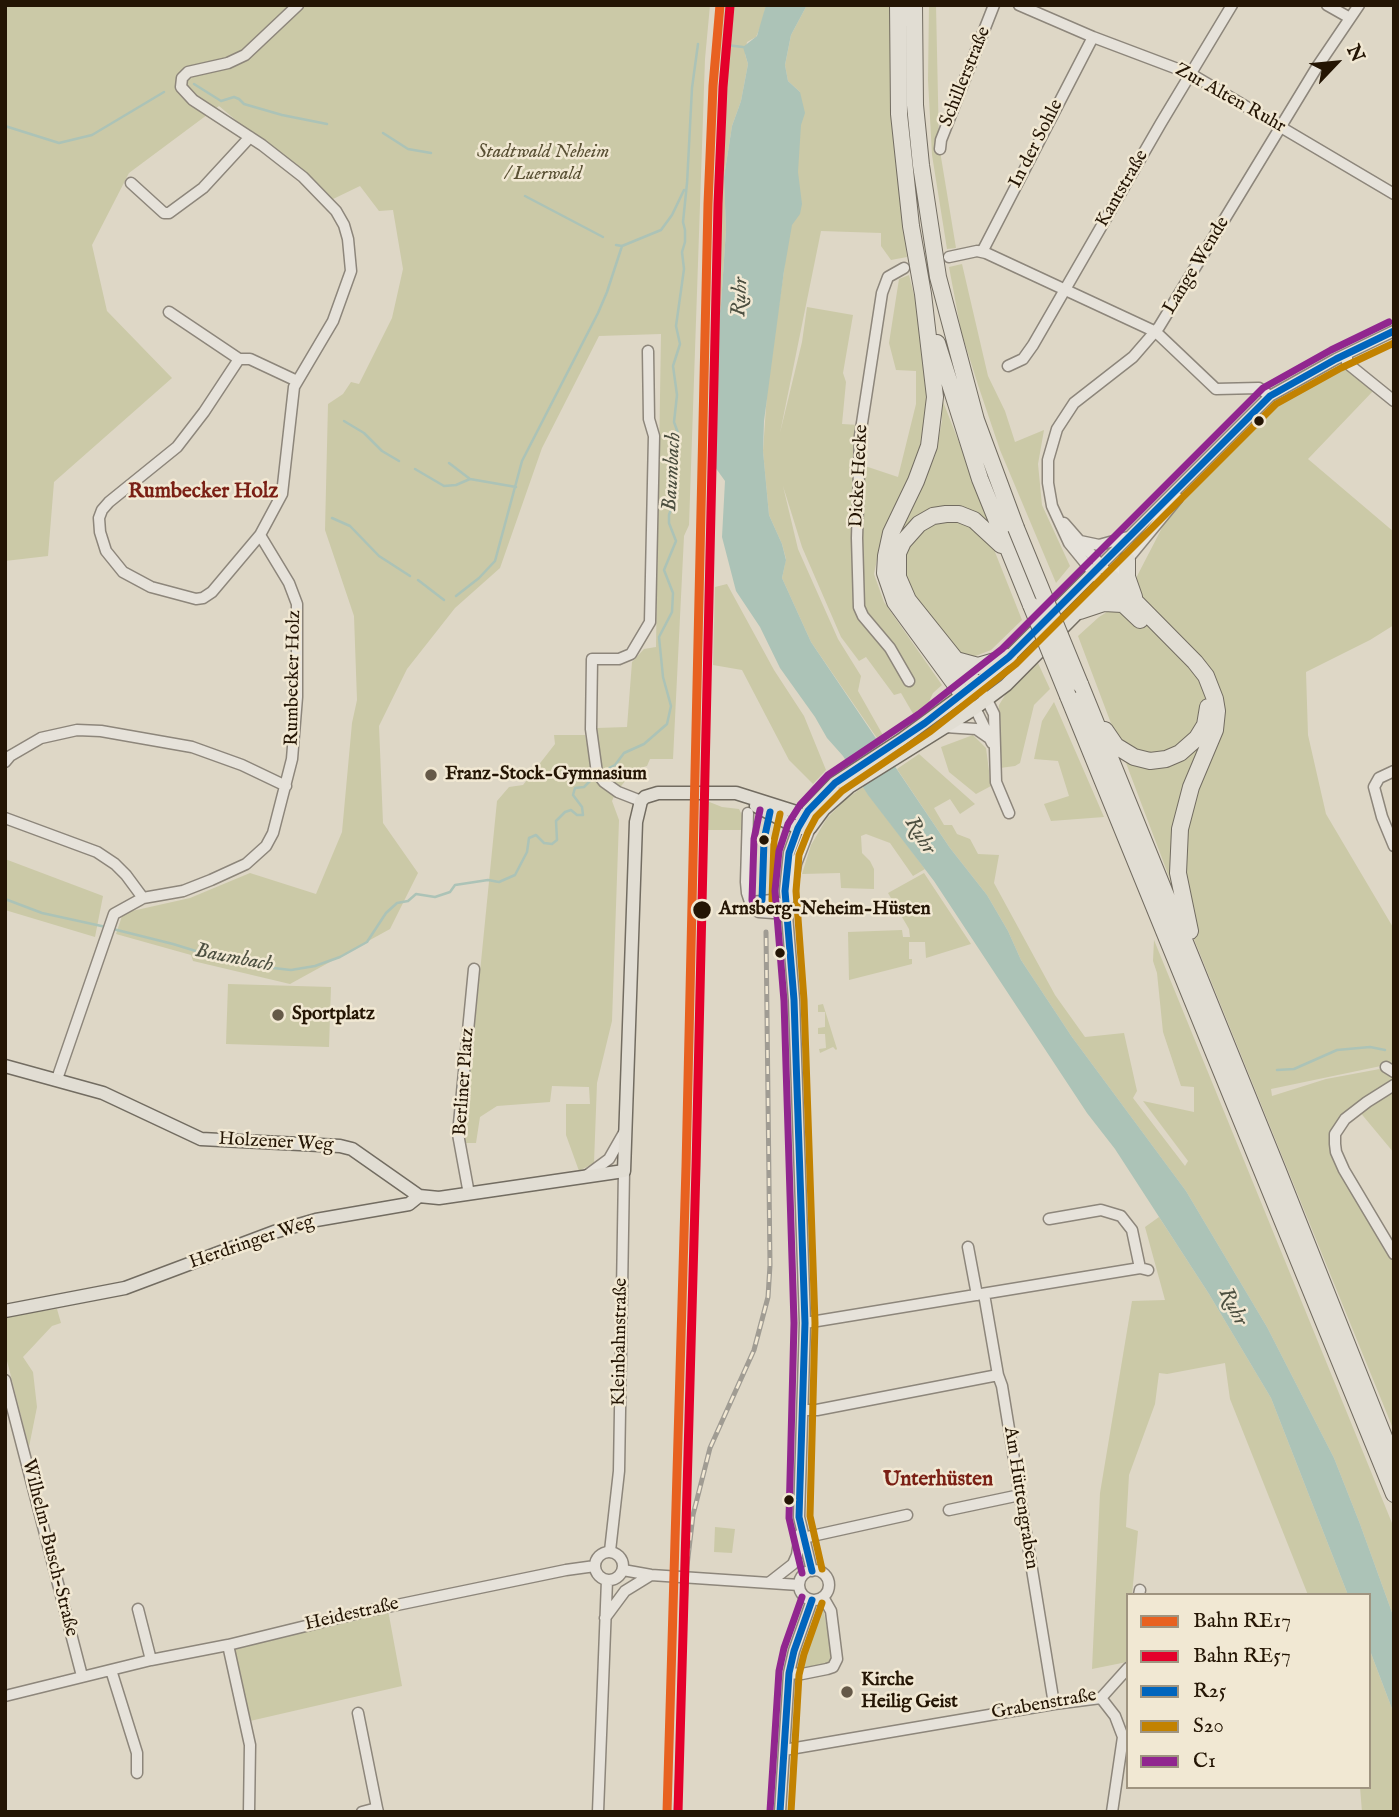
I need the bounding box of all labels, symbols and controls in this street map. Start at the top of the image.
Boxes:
street label: Schillerstraße [936,24,996,130]
north arrow [1301,28,1371,98]
text: N [1340,41,1369,66]
street label: Zur Alten Ruhr [1171,59,1289,139]
street label: In der Sohle [1005,96,1069,192]
park label: Stadtwald Neheim / Luerwald [477,142,609,186]
street label: Kantstraße [1092,146,1154,232]
street label: Lange Wende [1159,213,1235,319]
water label: Ruhr [727,277,755,317]
unlabelled marker [1252,414,1266,428]
street label: Dicke Hecke [846,424,874,528]
water label: Baumbach [658,432,688,512]
district label: Rumbecker Holz [128,480,278,506]
street label: Rumbecker Holz [281,610,307,746]
place label: Franz-Stock-Gymnasium [445,764,647,786]
marker: Franz-Stock-Gymnasium [423,767,439,783]
water label: Ruhr [898,813,940,859]
unlabelled marker [757,833,771,847]
marker: Arnsberg-Neheim-Hüsten [691,899,713,921]
place label: Arnsberg-Neheim-Hüsten [719,899,931,921]
water label: Baumbach [193,939,275,979]
unlabelled marker [773,946,787,960]
place label: Sportplatz [292,1004,375,1026]
marker: Sportplatz [270,1007,286,1023]
street label: Berliner Platz [450,1027,480,1137]
street label: Holzener Weg [218,1129,334,1157]
street label: Herdringer Weg [187,1211,317,1275]
street label: Kleinbahnstraße [608,1278,634,1406]
water label: Ruhr [1212,1284,1252,1330]
street label: Am Hüttengraben [997,1425,1043,1571]
street label: Wilhelm-Busch-Straße [16,1457,82,1639]
district label: Unterhüsten [883,1468,993,1494]
unlabelled marker [782,1493,796,1507]
street label: Heidestraße [303,1593,401,1637]
legend [1126,1593,1371,1789]
text: Bahn RE17 [1193,1608,1291,1635]
text: Bahn RE57 [1193,1643,1291,1670]
place label: Kirche Heilig Geist [861,1670,958,1714]
text: R25 [1193,1678,1226,1705]
marker: Kirche Heilig Geist [839,1684,855,1700]
street label: Grabenstraße [990,1685,1098,1725]
text: S20 [1193,1713,1224,1740]
text: C1 [1193,1748,1216,1775]

